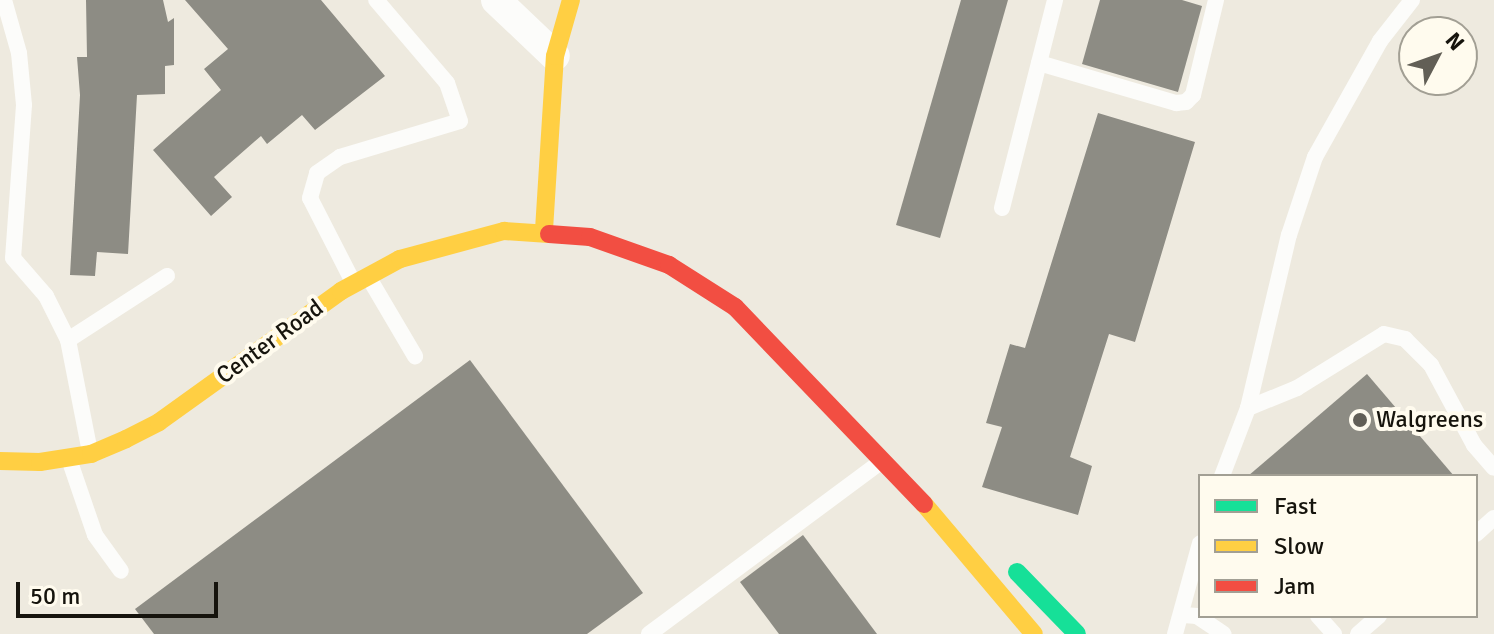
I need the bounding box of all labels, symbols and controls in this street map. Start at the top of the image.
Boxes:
north arrow [1398,16,1478,96]
text: N [1440,27,1470,56]
street label: Center Road [211,294,329,390]
place label: Walgreens [1376,406,1483,434]
marker: Walgreens [1351,411,1369,429]
legend [1198,474,1478,618]
text: Fast [1274,491,1317,521]
text: Slow [1274,531,1324,561]
scale bar [20,566,222,616]
text: Jam [1274,571,1315,601]
text: 50 m [30,581,80,611]

